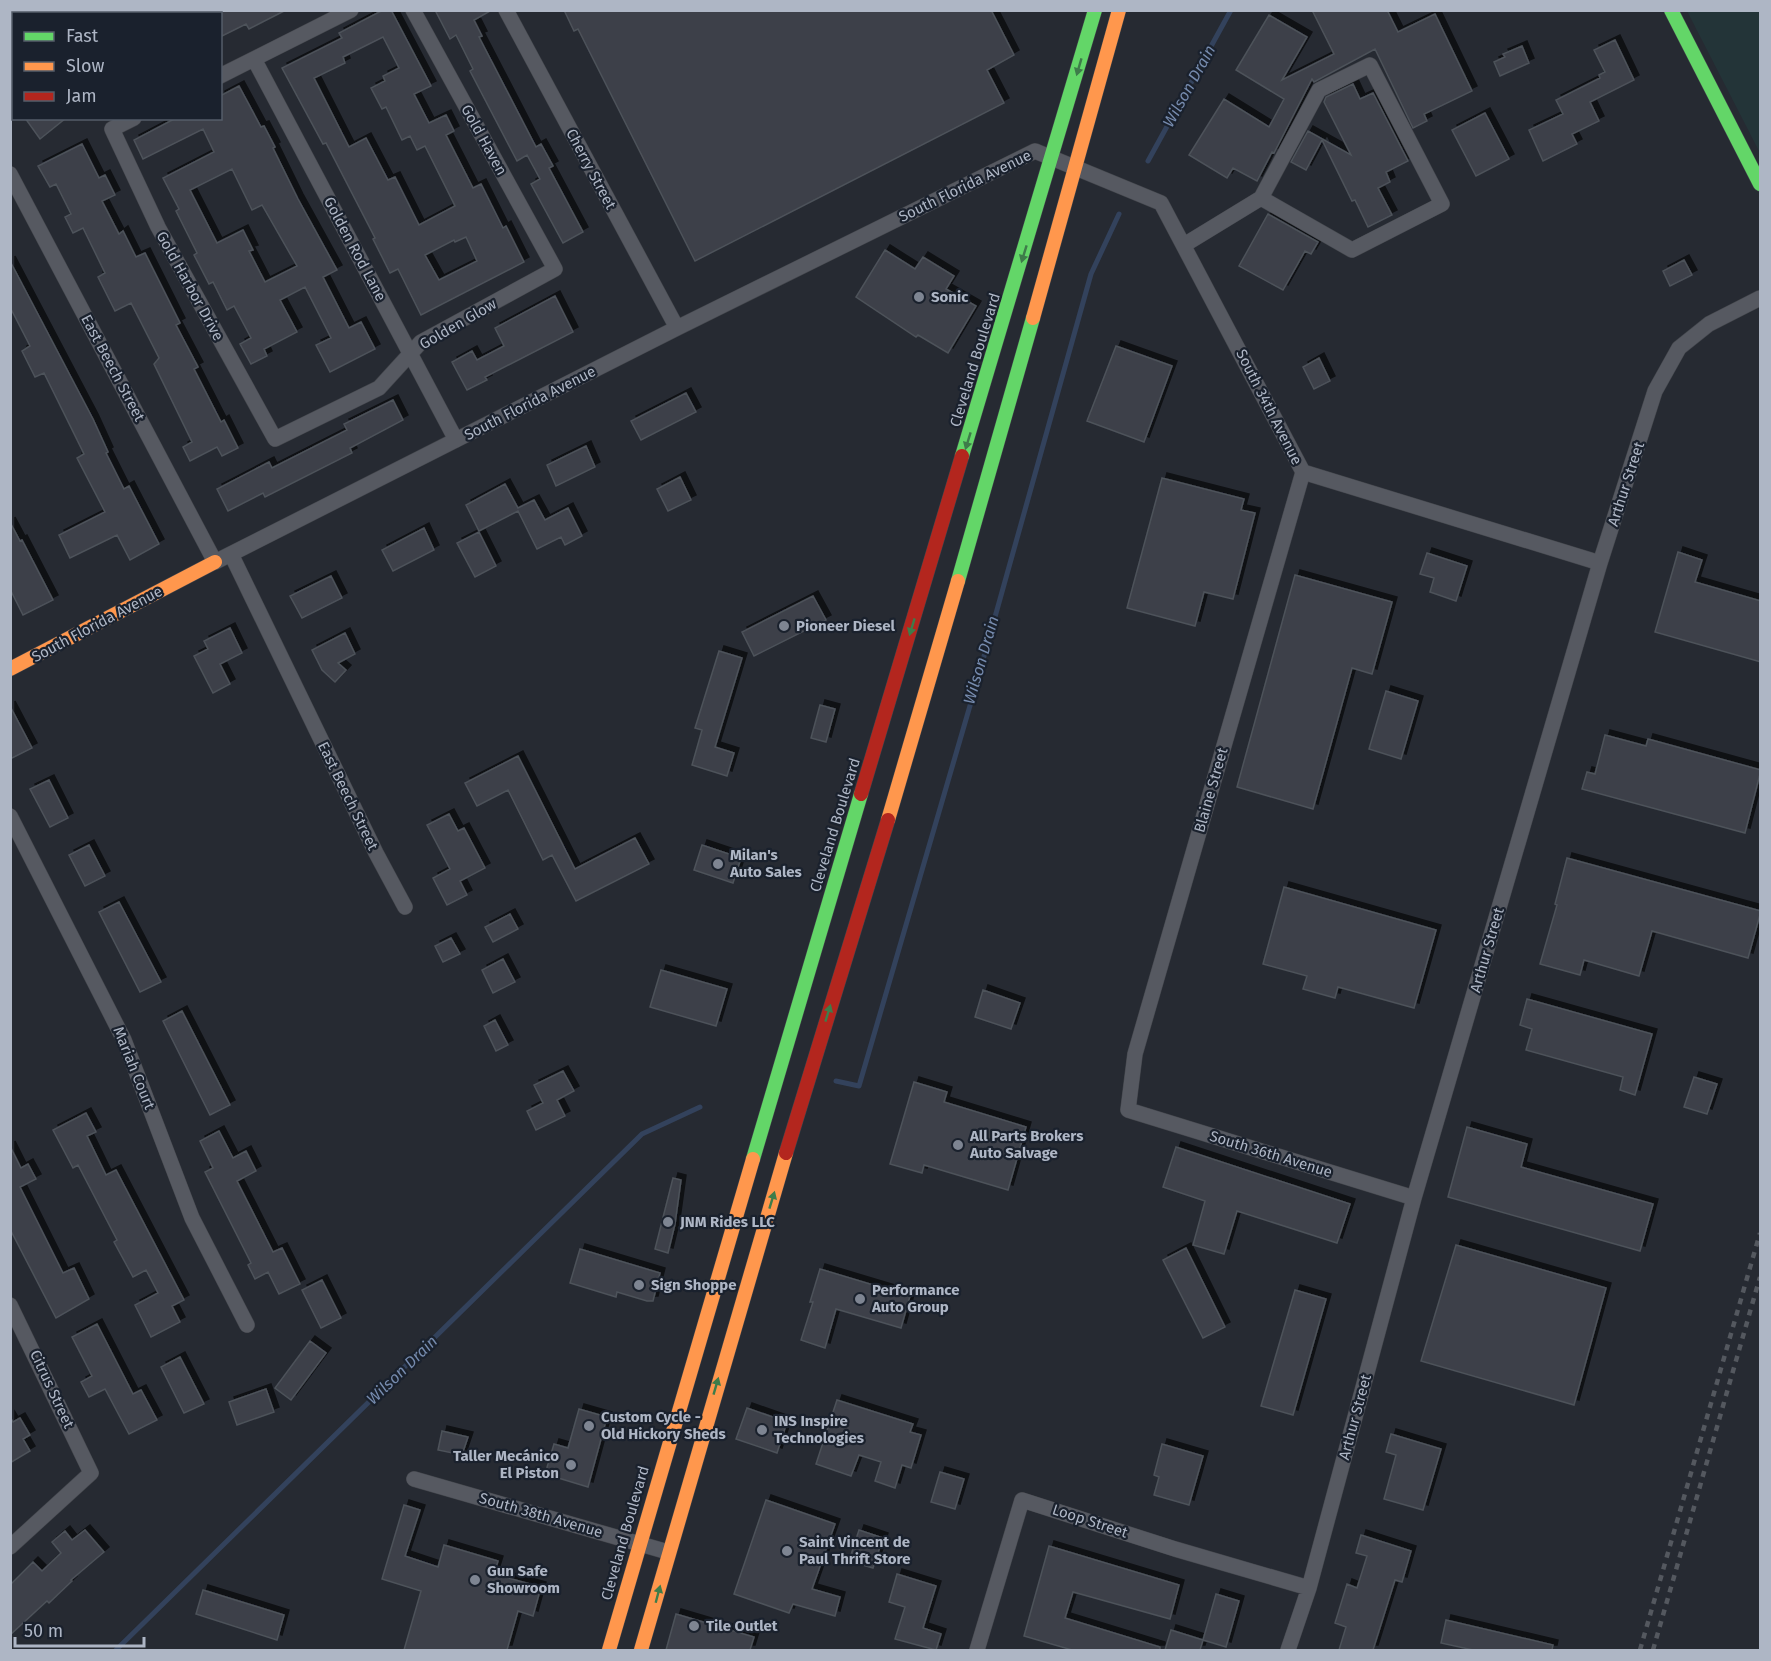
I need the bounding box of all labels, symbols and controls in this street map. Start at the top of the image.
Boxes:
legend [12,12,222,120]
text: Fast [66,25,99,47]
water label: Wilson Drain [1159,42,1219,130]
text: Slow [66,55,105,77]
one-way arrow [1074,58,1083,76]
text: Jam [66,85,97,107]
street label: Gold Haven [457,102,511,178]
street label: Cherry Street [562,126,620,213]
street label: South Florida Avenue [896,146,1034,226]
street label: Golden Rod Lane [320,194,390,304]
street label: Gold Harbor Drive [152,228,228,344]
one-way arrow [1019,245,1028,263]
place label: Sonic [931,288,969,306]
marker: Sonic [912,290,926,304]
street label: Cleveland Boulevard [946,291,1004,429]
street label: Golden Glow [416,295,500,353]
street label: East Beech Street [77,312,149,425]
street label: South 34th Avenue [1232,346,1306,468]
street label: South Florida Avenue [461,362,599,444]
one-way arrow [963,432,972,450]
street label: Arthur Street [1604,439,1648,529]
street label: South Florida Avenue [29,582,165,666]
water label: Wilson Drain [959,614,1003,706]
place label: Pioneer Diesel [796,617,896,635]
one-way arrow [907,618,916,636]
marker: Pioneer Diesel [777,619,791,633]
street label: East Beech Street [314,739,382,854]
street label: Blaine Street [1190,745,1232,835]
street label: Cleveland Boulevard [806,756,864,894]
place label: Milan's Auto Sales [729,846,802,881]
marker: Milan's Auto Sales [711,857,725,871]
street label: Arthur Street [1466,905,1508,995]
one-way arrow [824,1004,833,1022]
street label: Mariah Court [109,1024,159,1113]
place label: All Parts Brokers Auto Salvage [969,1127,1083,1162]
street label: South 36th Avenue [1208,1127,1334,1181]
marker: All Parts Brokers Auto Salvage [951,1138,965,1152]
one-way arrow [768,1191,777,1209]
place label: JNM Rides LLC [679,1213,775,1231]
marker: JNM Rides LLC [661,1215,675,1229]
place label: Sign Shoppe [651,1276,736,1294]
marker: Sign Shoppe [632,1278,646,1292]
place label: Performance Auto Group [871,1281,960,1316]
marker: Performance Auto Group [853,1292,867,1306]
water label: Wilson Drain [363,1332,441,1408]
street label: Citrus Street [26,1347,78,1432]
street label: Arthur Street [1335,1372,1375,1462]
one-way arrow [712,1377,721,1395]
place label: Custom Cycle - Old Hickory Sheds [601,1408,726,1443]
place label: INS Inspire Technologies [774,1412,864,1447]
marker: Custom Cycle - Old Hickory Sheds [582,1419,596,1433]
marker: INS Inspire Technologies [755,1423,769,1437]
place label: Taller Mecánico El Piston [453,1447,559,1482]
marker: Taller Mecánico El Piston [564,1458,578,1472]
street label: Cleveland Boulevard [597,1464,653,1602]
street label: South 38th Avenue [477,1489,605,1541]
street label: Loop Street [1050,1500,1131,1542]
place label: Saint Vincent de Paul Thrift Store [799,1533,910,1568]
marker: Saint Vincent de Paul Thrift Store [780,1544,794,1558]
place label: Gun Safe Showroom [487,1562,560,1597]
marker: Gun Safe Showroom [468,1573,482,1587]
one-way arrow [653,1585,663,1604]
scale bar [15,1610,144,1648]
place label: Tile Outlet [706,1617,778,1635]
marker: Tile Outlet [687,1619,701,1633]
text: 50 m [24,1620,63,1642]

